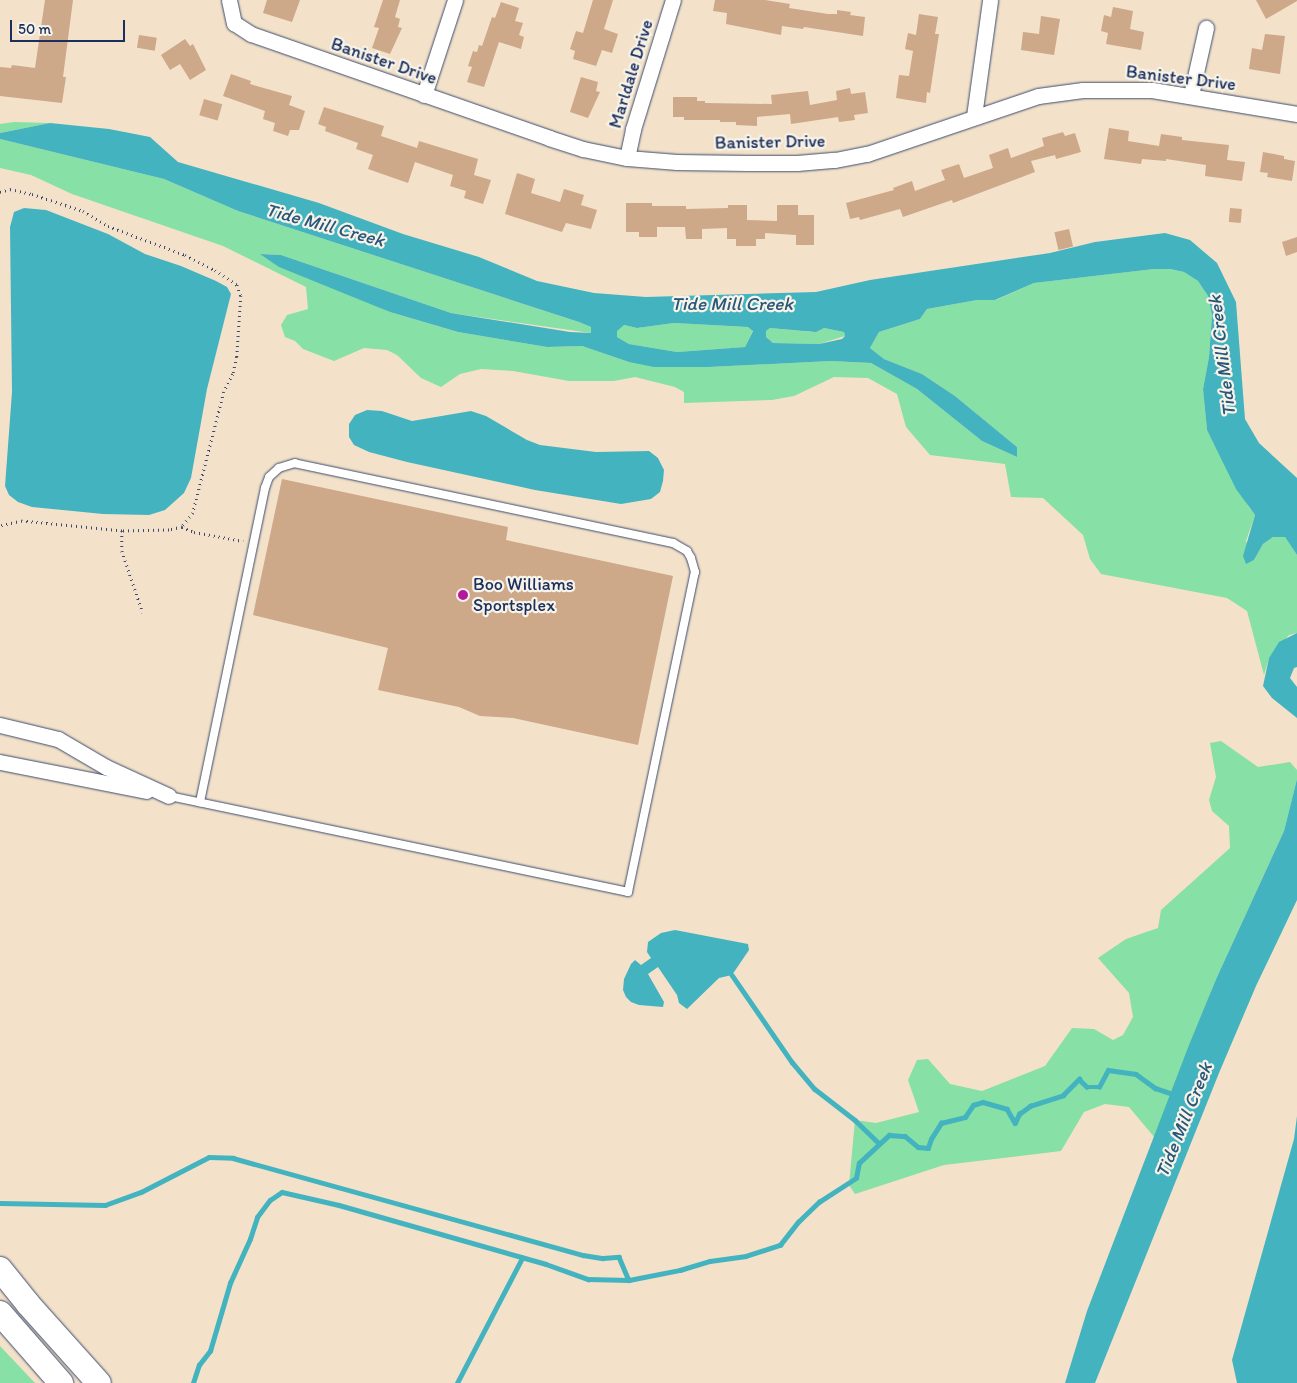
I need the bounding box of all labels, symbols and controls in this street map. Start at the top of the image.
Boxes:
scale bar [12,10,128,42]
street label: Marldale Drive [604,17,658,131]
text: 50 m [18,20,51,38]
street label: Banister Drive [328,33,440,89]
street label: Banister Drive [1125,61,1237,95]
street label: Banister Drive [714,130,826,154]
water label: Tide Mill Creek [263,198,387,252]
water label: Tide Mill Creek [671,293,793,315]
water label: Tide Mill Creek [1203,294,1241,418]
place label: Boo Williams Sportsplex [473,574,574,616]
marker: Boo Williams Sportsplex [457,589,469,601]
water label: Tide Mill Creek [1151,1059,1217,1181]

